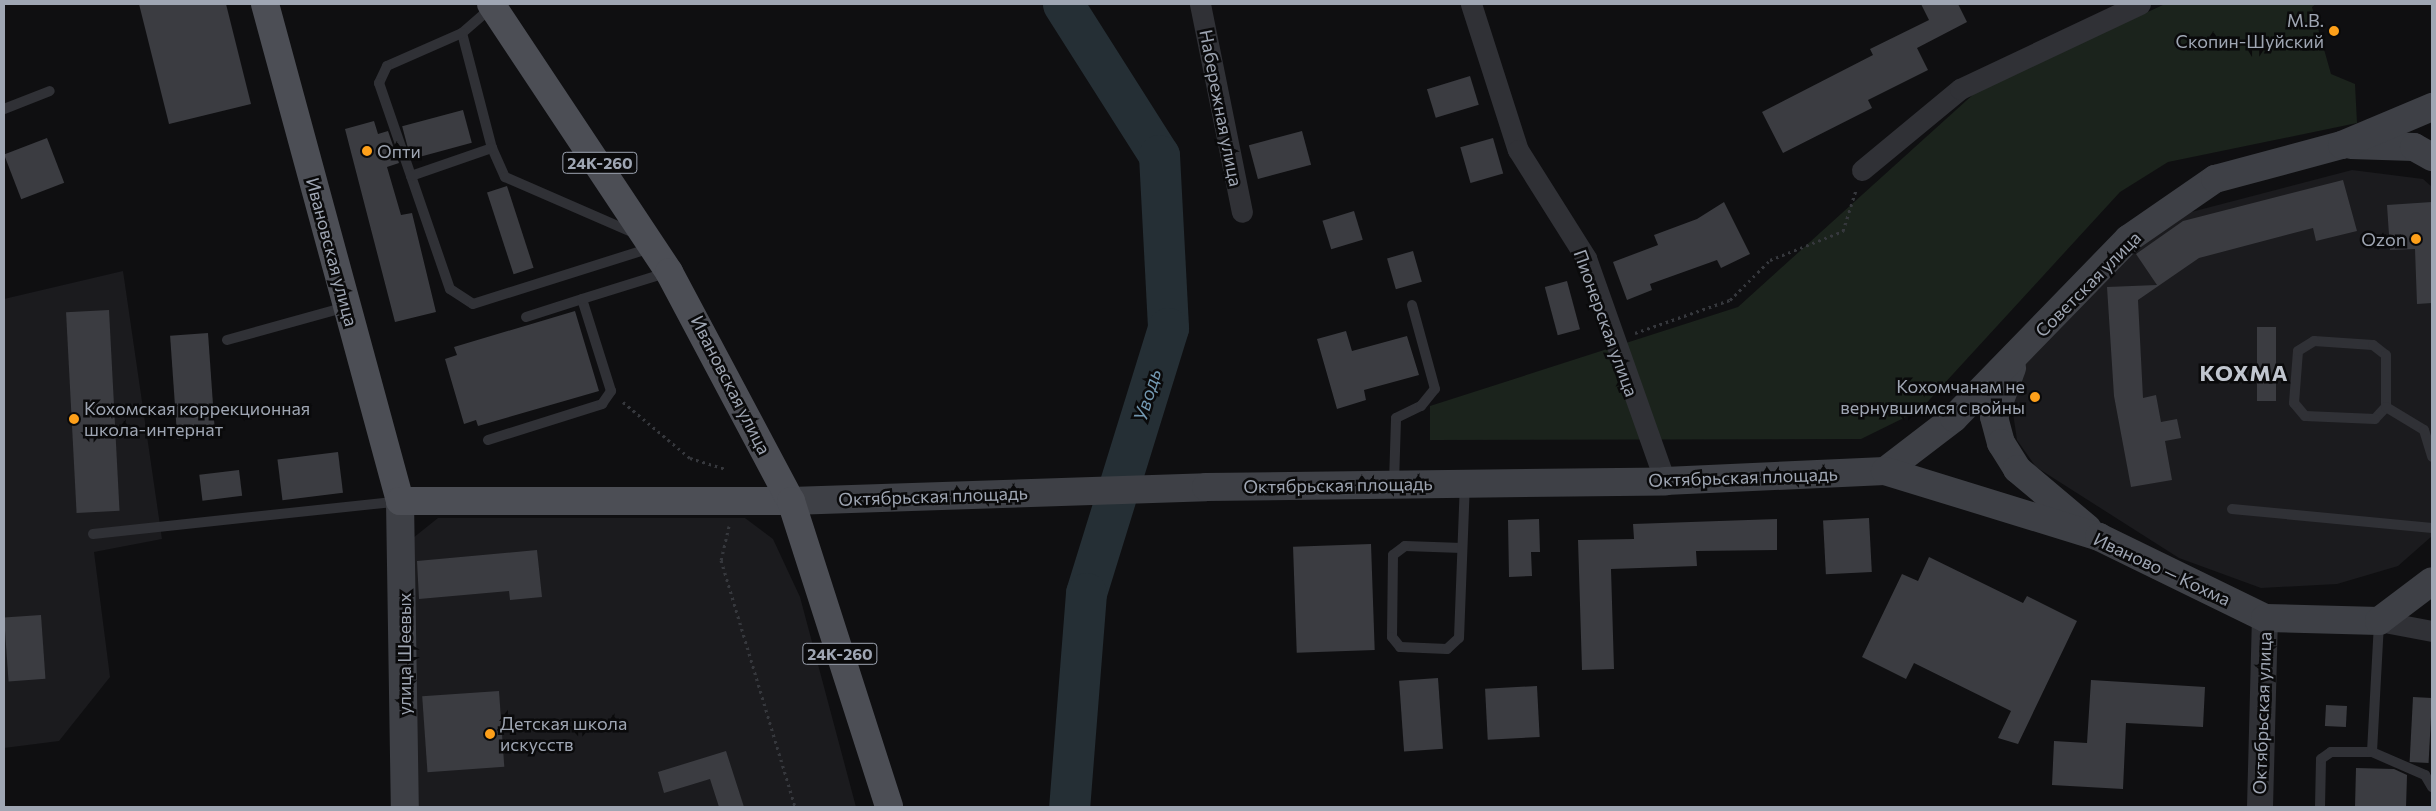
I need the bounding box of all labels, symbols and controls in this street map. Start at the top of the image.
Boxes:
place label: М.В. Скопин-Шуйский [2176,10,2324,52]
marker: М.В. Скопин-Шуйский [2328,25,2340,37]
street label: Набережная улица [1195,28,1247,188]
place label: Опти [377,140,421,162]
marker: Опти [361,145,373,157]
road number: 24К-260 [561,150,639,177]
street label: Ивановская улица [302,175,362,329]
street label: Советская улица [2031,227,2145,341]
place label: Ozon [2361,228,2406,250]
marker: Ozon [2410,233,2422,245]
street label: Пионерская улица [1569,247,1643,399]
street label: Ивановская улица [687,312,775,458]
district label: КОХМА [2199,360,2289,386]
water label: Уводь [1128,366,1166,424]
place label: Кохомчанам не вернувшимся с войны [1840,376,2025,418]
marker: Кохомчанам не вернувшимся с войны [2029,391,2041,403]
place label: Кохомская коррекционная школа-интернат [84,398,310,440]
marker: Кохомская коррекционная школа-интернат [68,413,80,425]
street label: Октябрьская площадь [1648,463,1838,491]
street label: Октябрьская площадь [1243,473,1433,497]
street label: Октябрьская площадь [838,482,1028,510]
street label: Иваново — Кохма [2090,528,2234,610]
street label: улица Шеевых [393,593,415,715]
street label: Октябрьская улица [2248,631,2276,795]
road number: 24К-260 [801,641,879,668]
place label: Детская школа искусств [500,713,627,756]
marker: Детская школа искусств [484,728,496,740]

